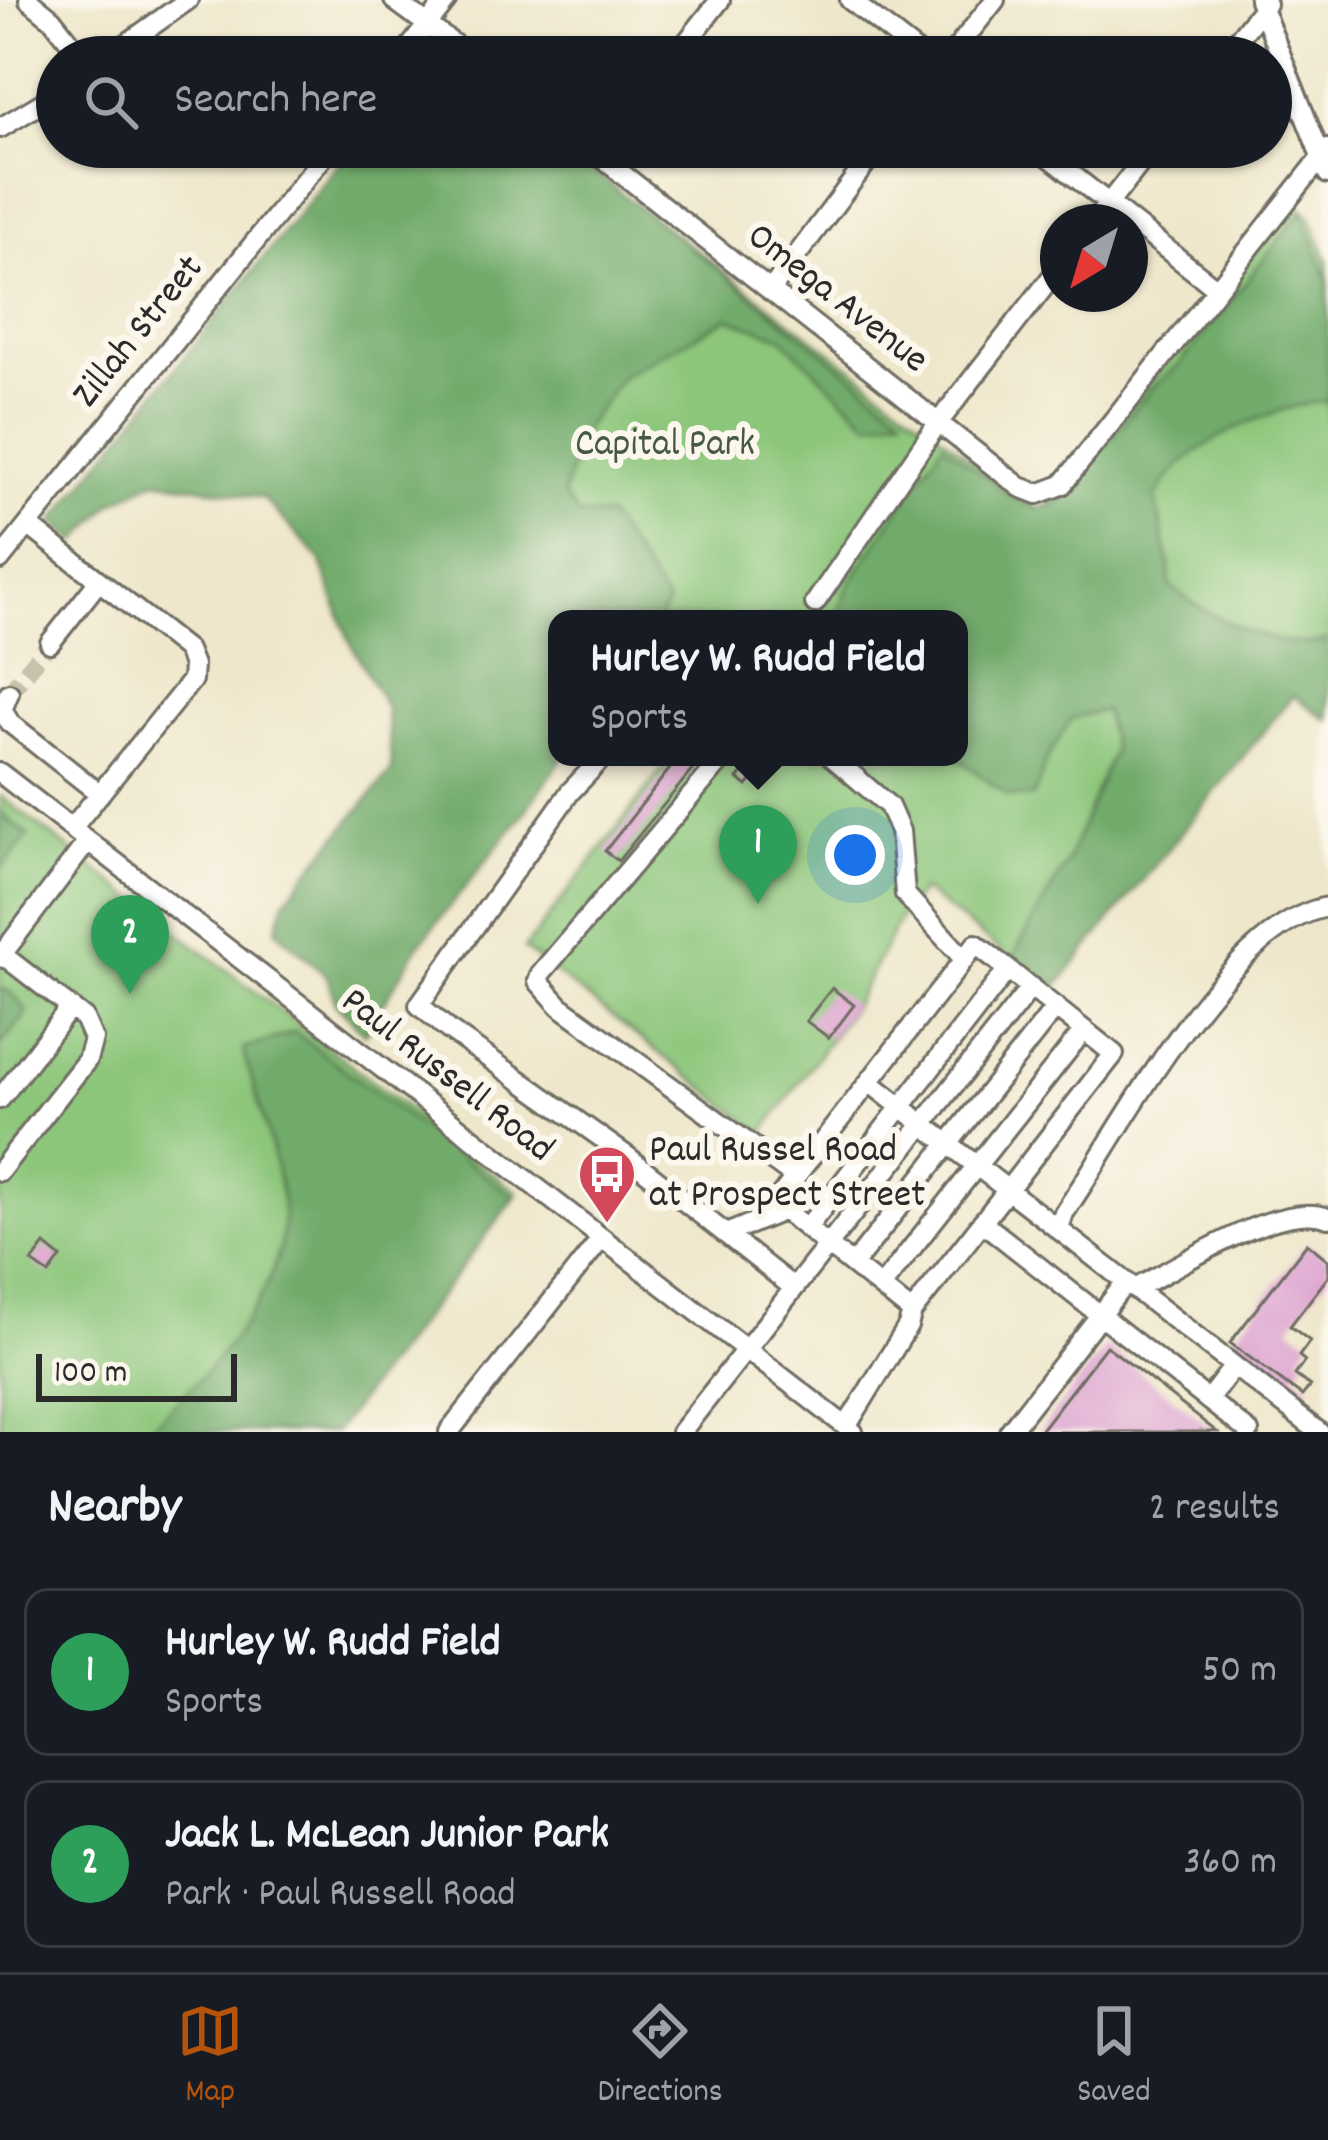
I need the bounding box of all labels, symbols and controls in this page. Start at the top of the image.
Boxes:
search box [36,36,1292,168]
icon: search [78,69,144,135]
text: Search here [174,70,377,134]
north arrow [1040,204,1148,312]
street label: Omega Avenue [733,211,939,389]
street label: Zillah Street [61,245,219,421]
park label: Capital Park [575,419,755,474]
popup [548,610,968,766]
text: Hurley W. Rudd Field [590,629,926,693]
text: Sports [590,693,688,748]
pin: 1 [719,805,797,904]
your location [825,825,885,885]
pin: 2 [91,895,169,994]
street label: Paul Russell Road [328,976,564,1178]
place label: Paul Russel Road at Prospect Street [649,1125,925,1225]
bus stop icon: Paul Russel Road at Prospect Street [576,1143,638,1225]
scale bar [36,1348,237,1401]
text: 100 m [54,1351,127,1398]
text: Nearby [48,1474,181,1546]
text: 2 results [1149,1483,1280,1538]
text: Hurley W. Rudd Field [165,1613,501,1677]
text: 1 [86,1645,94,1700]
text: 50 m [1202,1645,1277,1700]
text: Sports [165,1677,263,1732]
text: Jack L. McLean Junior Park [165,1805,609,1869]
text: 2 [81,1837,99,1892]
text: 360 m [1184,1837,1277,1892]
text: Park · Paul Russell Road [165,1869,516,1924]
tab: Map [177,1998,243,2117]
tab: Directions [598,1998,723,2117]
tab: Saved [1077,1998,1151,2117]

